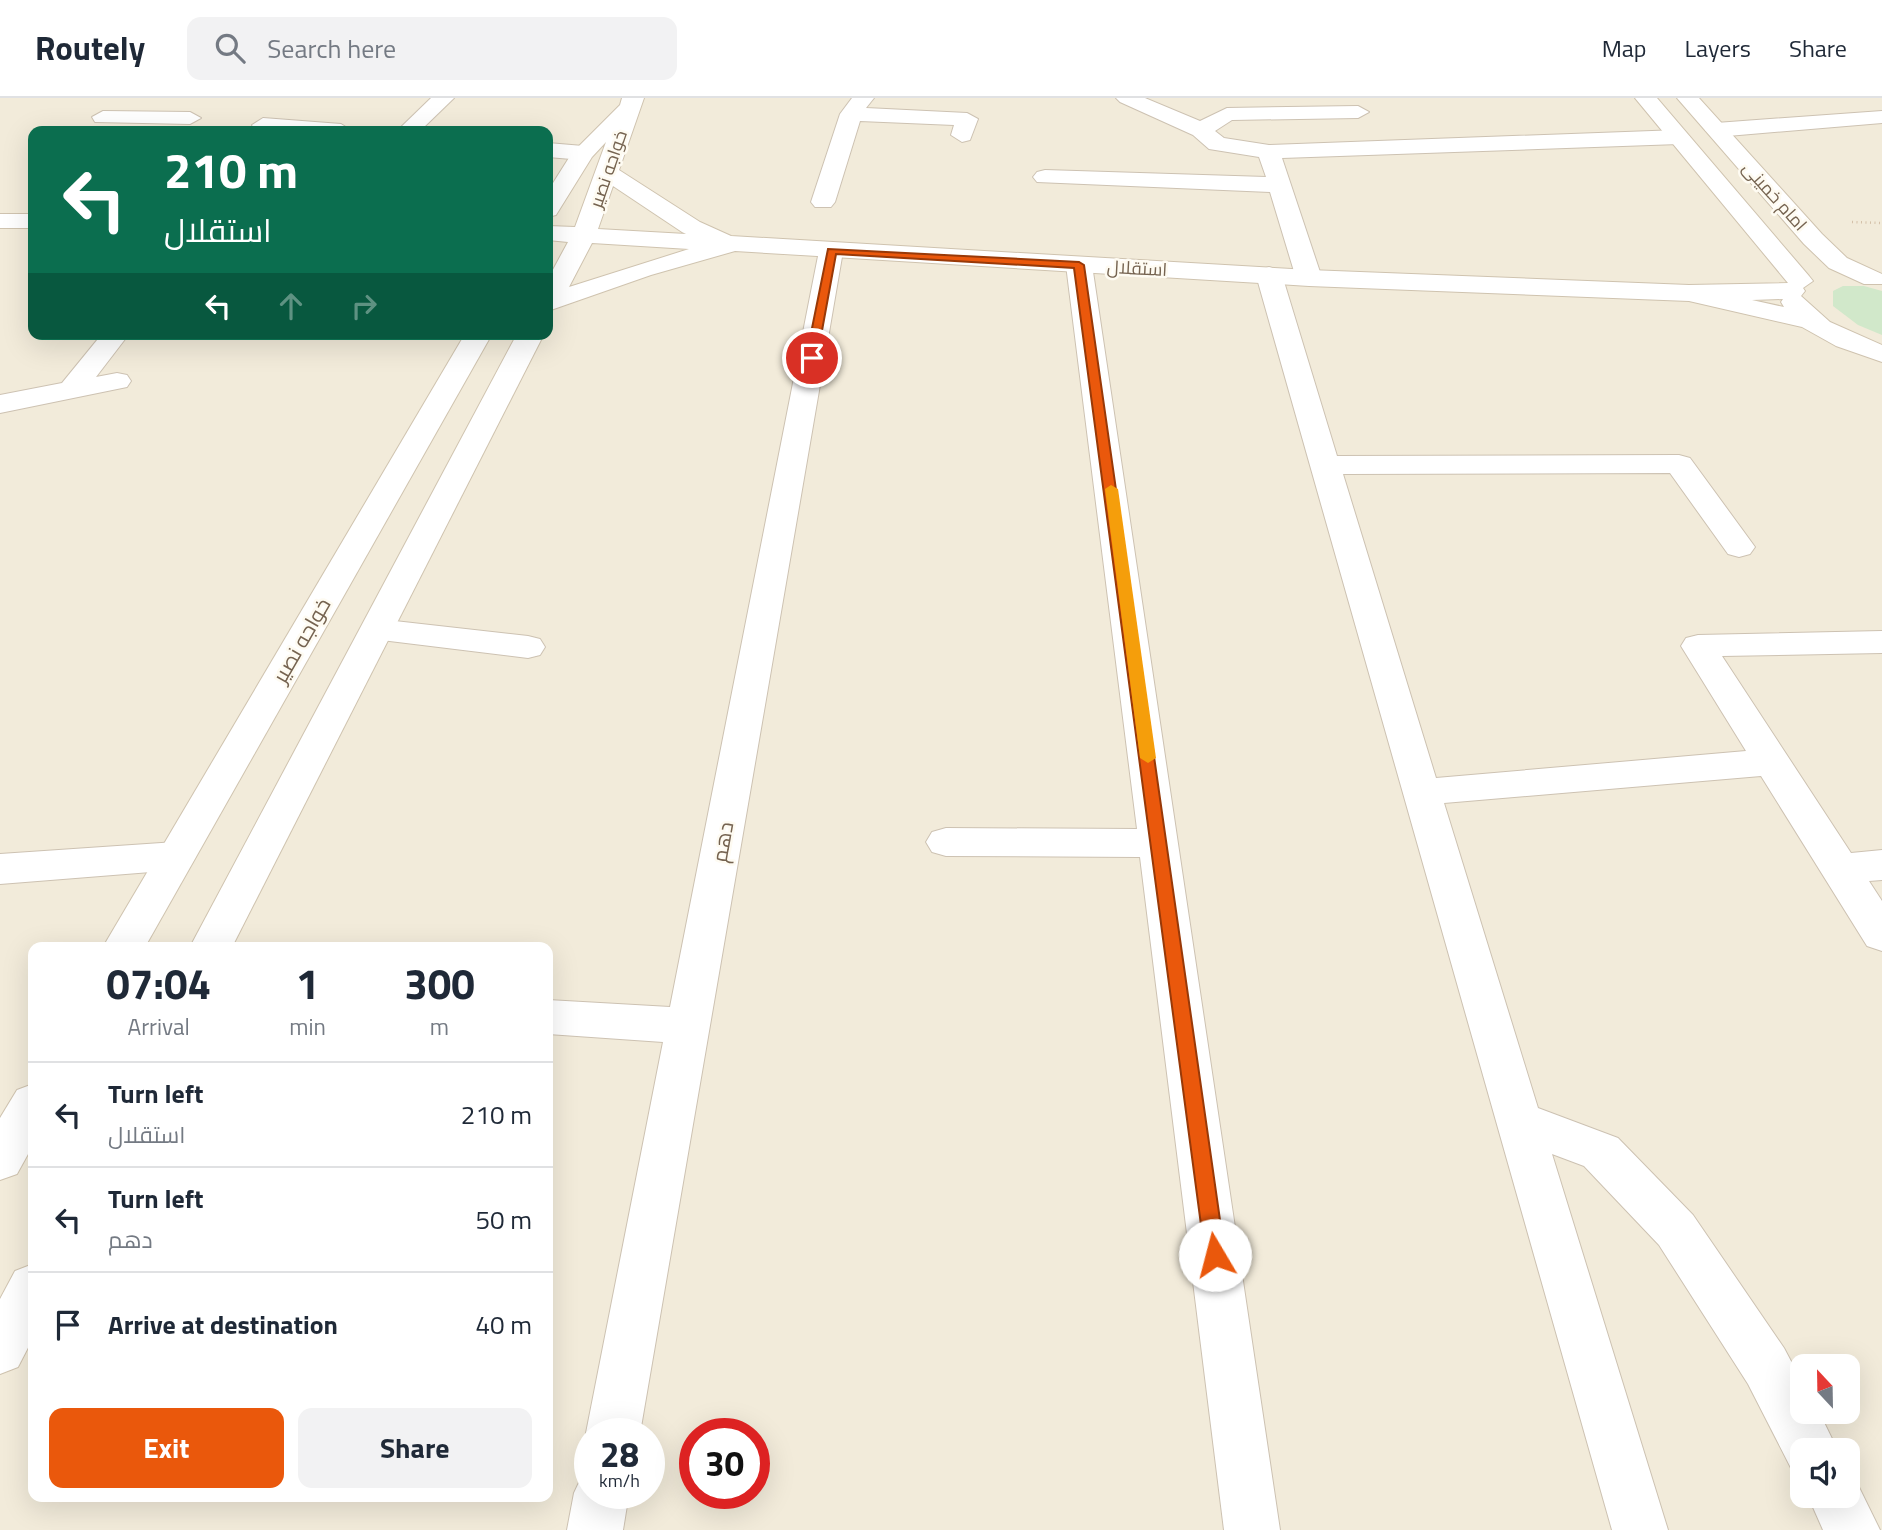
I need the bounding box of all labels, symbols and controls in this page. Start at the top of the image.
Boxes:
search box [187,17,677,80]
text: Routely [35,23,145,73]
icon: search [211,29,249,67]
text: Search here [267,29,396,68]
text: Map [1602,30,1647,66]
text: Layers [1685,30,1751,66]
text: Share [1789,30,1847,66]
street label: خواجه نصیر [582,127,634,212]
text: 210 m [164,132,298,207]
icon: left [49,154,140,245]
street label: امام خمینی [1736,155,1814,237]
text: استقلال [164,206,272,254]
street label: استقلال [1106,253,1168,283]
icon: left [199,287,237,325]
icon: ahead [272,287,310,325]
icon: right [345,287,383,325]
pin [782,328,842,388]
icon: arrive [793,339,831,377]
street label: خواجه نصیر [263,591,338,690]
street label: دهم [703,819,741,865]
text: 07:04 [106,951,211,1015]
text: 1 [296,951,319,1015]
text: 300 [404,951,475,1015]
text: Arrival [127,1009,190,1044]
text: min [289,1009,326,1044]
text: m [430,1009,449,1044]
text: Turn left [108,1074,203,1113]
text: 210 m [461,1095,532,1134]
icon: left [49,1096,87,1134]
text: استقلال [108,1117,185,1152]
text: Turn left [108,1179,203,1218]
text: 50 m [475,1200,532,1239]
icon: left [49,1201,87,1239]
position arrow [1178,1218,1252,1292]
text: دهم [108,1222,153,1257]
text: Arrive at destination [108,1305,338,1344]
text: 40 m [475,1305,532,1344]
icon: arrive [49,1306,87,1344]
north arrow [1790,1354,1860,1424]
map controls [1790,1354,1860,1508]
button: Exit [49,1408,284,1488]
button: Share [298,1408,532,1488]
speed limit sign: 30 [679,1418,770,1509]
text: 28 [600,1427,639,1481]
button: sound [1790,1438,1860,1508]
text: km/h [599,1467,640,1494]

